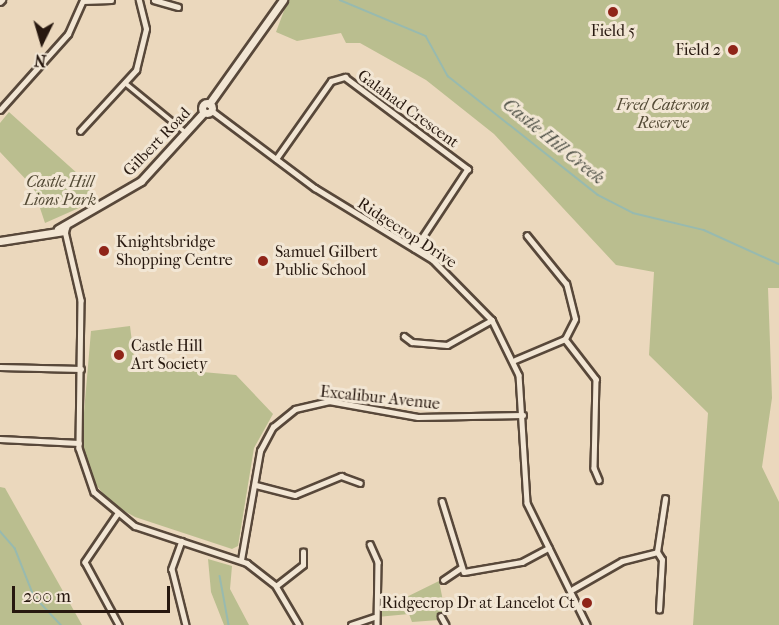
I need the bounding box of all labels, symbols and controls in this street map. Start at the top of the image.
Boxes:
marker: Field 5 [606,5,620,19]
north arrow [12,12,72,72]
place label: Field 5 [591,21,635,41]
place label: Field 2 [675,40,721,60]
marker: Field 2 [726,43,740,57]
text: N [34,50,47,70]
street label: Galahad Crescent [354,66,462,152]
water label: Castle Hill Creek [498,94,608,190]
park label: Fred Caterson Reserve [616,95,710,133]
street label: Gilbert Road [119,104,195,180]
park label: Castle Hill Lions Park [24,172,96,210]
street label: Ridgecrop Drive [354,194,460,272]
place label: Knightsbridge Shopping Centre [116,232,233,270]
place label: Samuel Gilbert Public School [275,242,378,280]
marker: Knightsbridge Shopping Centre [97,244,111,258]
marker: Samuel Gilbert Public School [256,254,270,268]
place label: Castle Hill Art Society [131,336,208,374]
marker: Castle Hill Art Society [112,348,126,362]
street label: Excalibur Avenue [319,382,441,414]
scale bar [15,574,172,612]
text: 200 m [23,586,71,607]
place label: Ridgecrop Dr at Lancelot Ct [381,593,575,613]
marker: Ridgecrop Dr at Lancelot Ct [580,596,594,610]

